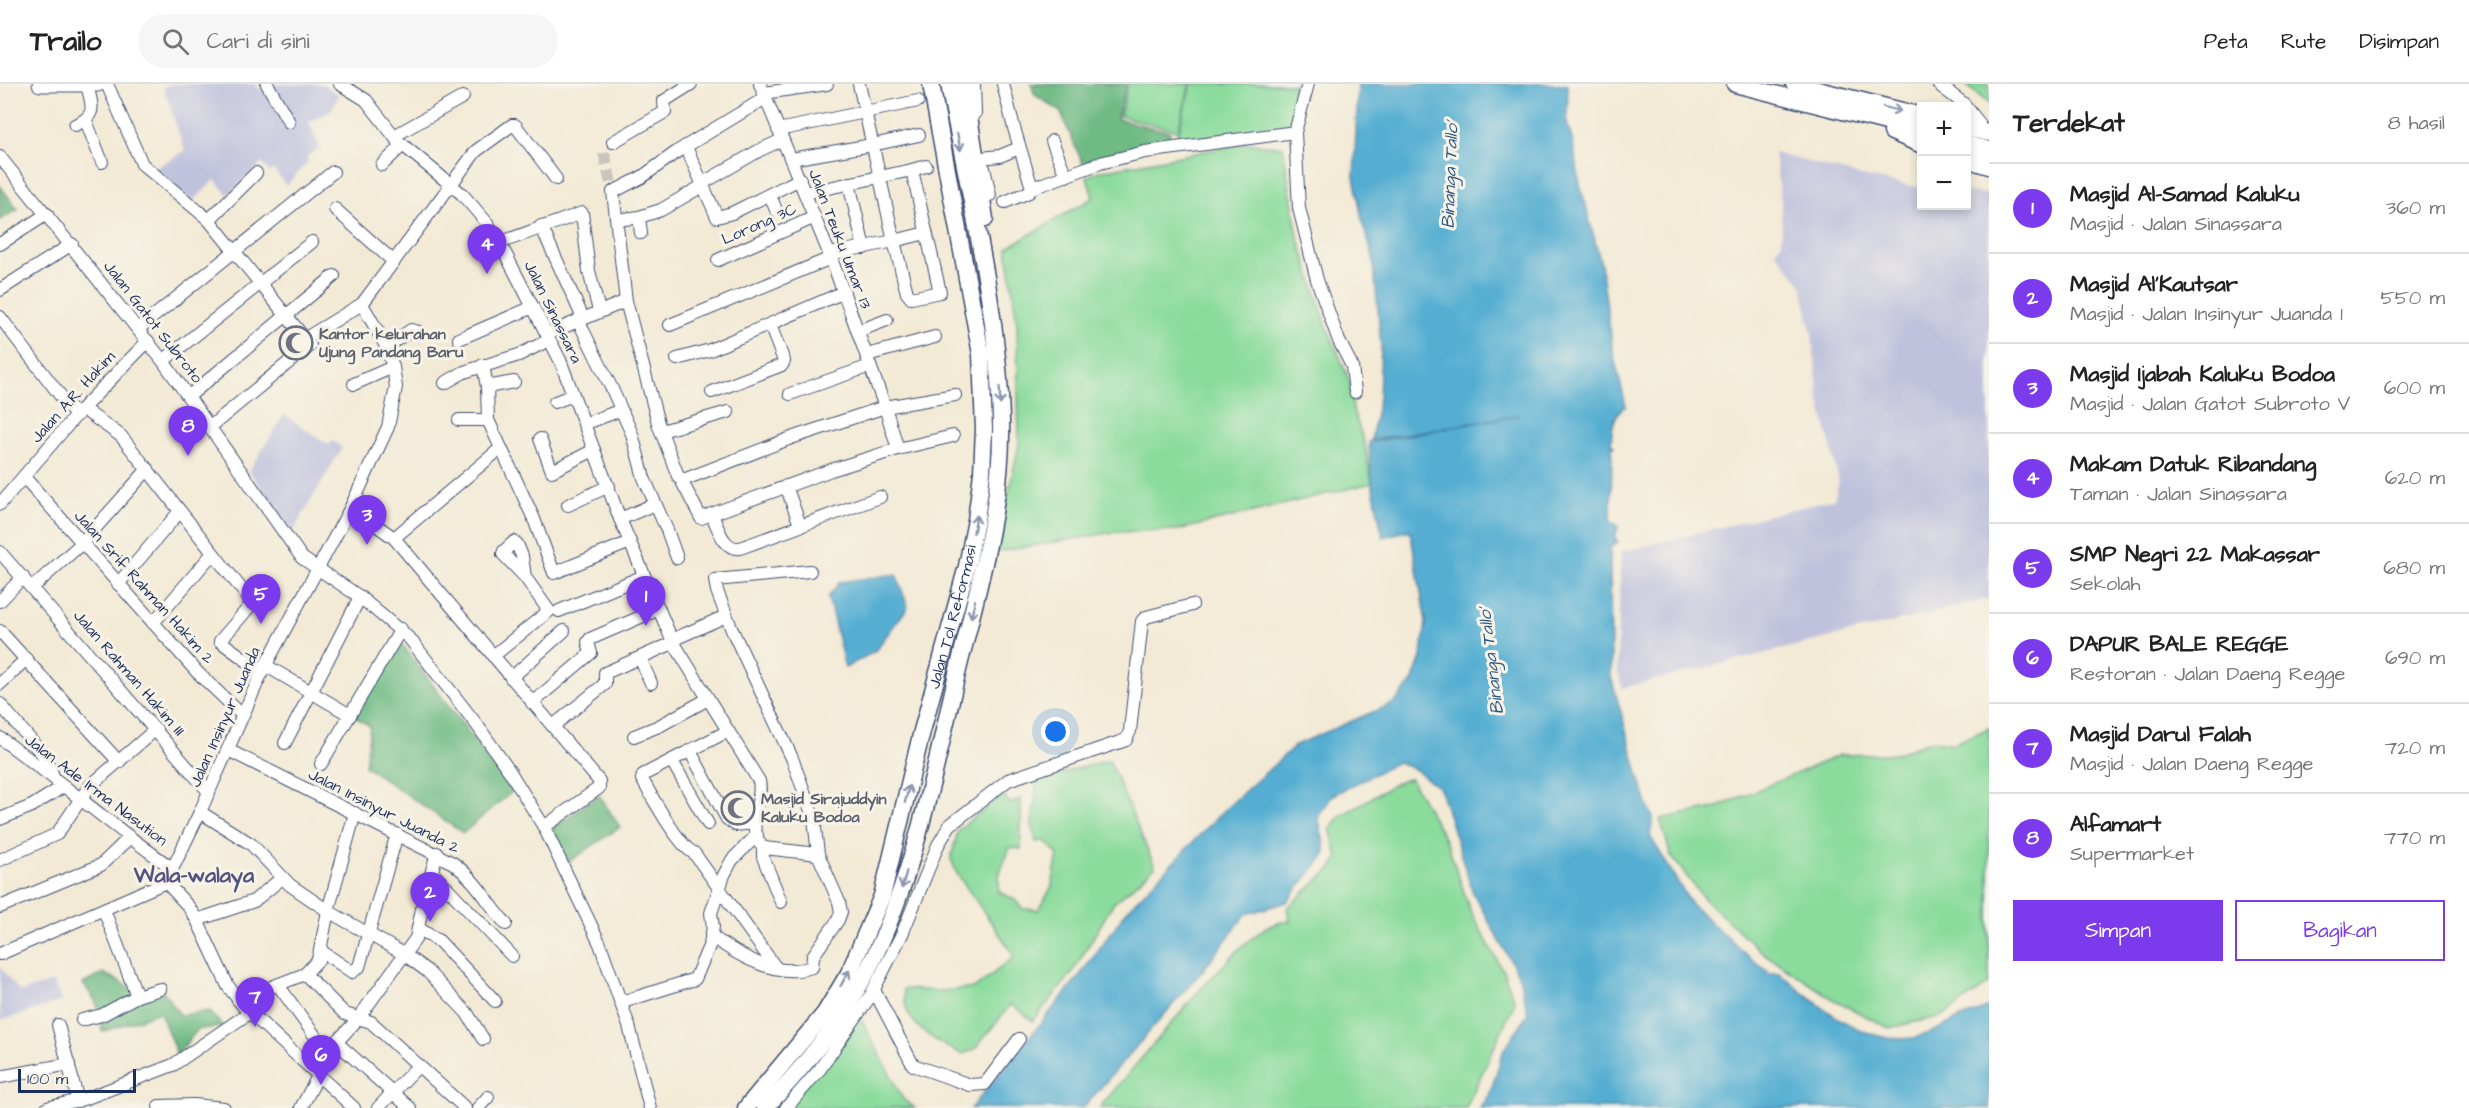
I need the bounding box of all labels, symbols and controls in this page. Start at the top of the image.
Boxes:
search box [138,14,558,68]
text: Trailo [30,22,102,61]
icon: search [159,25,192,58]
text: Cari di sini [207,26,310,57]
text: Peta [2204,27,2248,56]
text: Rute [2281,27,2326,56]
text: Disimpan [2359,27,2439,56]
map controls [1917,102,1971,210]
button: + [1917,102,1971,156]
one-way arrow [1882,103,1901,115]
text: Terdekat [2013,105,2125,141]
text: 8 hasil [2388,109,2445,137]
water label: Binanga Tallo' [1436,119,1465,229]
one-way arrow [954,131,965,151]
button: − [1917,156,1971,210]
street label: Jalan Teuku Umar 13 [803,166,877,312]
text: Masjid Al-Samad Kaluku [2070,179,2300,210]
text: 1 [2031,194,2034,222]
text: 360 m [2386,194,2445,222]
street label: Lorong 3C [718,198,800,251]
text: Masjid · Jalan Sinassara [2070,210,2282,238]
pin: 4 [468,224,506,274]
street label: Jalan Gatot Subroto [98,256,208,388]
street label: Jalan Sinassara [519,257,587,367]
text: Masjid Al'Kautsar [2070,269,2238,300]
text: 2 [2027,284,2038,312]
text: 550 m [2380,284,2445,312]
text: Masjid · Jalan Insinyur Juanda 1 [2070,300,2343,328]
place label: Kantor kelurahan Ujung Pandang Baru [319,323,463,365]
mosque icon: Kantor kelurahan Ujung Pandang Baru [278,325,314,361]
street label: Jalan A.R. Hakim [26,346,121,448]
text: Masjid Ijabah Kaluku Bodoa [2070,359,2335,390]
text: 3 [2027,374,2038,402]
text: 600 m [2384,374,2445,402]
one-way arrow [995,386,1006,406]
text: Masjid · Jalan Gatot Subroto V [2070,390,2350,418]
pin: 8 [168,406,207,456]
text: Makam Datuk Ribandang [2070,449,2316,480]
text: 4 [2026,464,2039,492]
text: 620 m [2385,464,2445,492]
text: Taman · Jalan Sinassara [2070,480,2287,508]
pin: 3 [348,496,386,545]
street label: Jalan Srif Rahman Hakim 2 [69,505,219,669]
one-way arrow [970,515,981,534]
text: SMP Negri 22 Makassar [2070,539,2320,570]
street label: Jalan Tol Reformasi [923,542,982,691]
text: 5 [2025,554,2040,582]
text: 680 m [2383,554,2445,582]
text: Sekolah [2070,570,2140,598]
pin: 5 [242,574,280,624]
pin: 1 [626,576,666,626]
one-way arrow [966,600,978,619]
water label: Binanga Tallo' [1472,604,1511,716]
street label: Jalan Rahman Hakim III [68,605,190,741]
text: DAPUR BALE REGGE [2070,629,2288,660]
street label: Jalan Insinyur Juanda [184,643,267,791]
text: 6 [2026,644,2039,672]
text: 690 m [2385,644,2445,672]
text: Restoran · Jalan Daeng Regge [2070,660,2345,688]
your location [1041,717,1070,746]
text: Masjid Darul Falah [2070,719,2251,750]
street label: Jalan Ade Irma Nasution [20,729,172,851]
text: 7 [2026,734,2039,762]
text: 720 m [2385,734,2445,762]
text: Masjid · Jalan Daeng Regge [2070,750,2313,778]
street label: Jalan Insinyur Juanda 2 [304,763,464,860]
one-way arrow [901,785,913,804]
place label: Masjid Sirajuddyin Kaluku Bodoa [761,788,887,828]
mosque icon: Masjid Sirajuddyin Kaluku Bodoa [720,790,756,826]
text: Alfamart [2070,809,2161,840]
text: 8 [2026,824,2039,852]
text: 770 m [2384,824,2445,852]
text: Supermarket [2070,840,2194,868]
district label: Wala-walaya [133,860,255,893]
one-way arrow [897,870,909,889]
pin: 2 [410,872,450,922]
button: Simpan [2013,900,2223,961]
button: Bagikan [2235,900,2445,961]
one-way arrow [840,970,851,988]
pin: 7 [236,978,274,1027]
pin: 6 [302,1036,340,1085]
scale bar [18,1066,136,1094]
text: 100 m [27,1068,68,1090]

